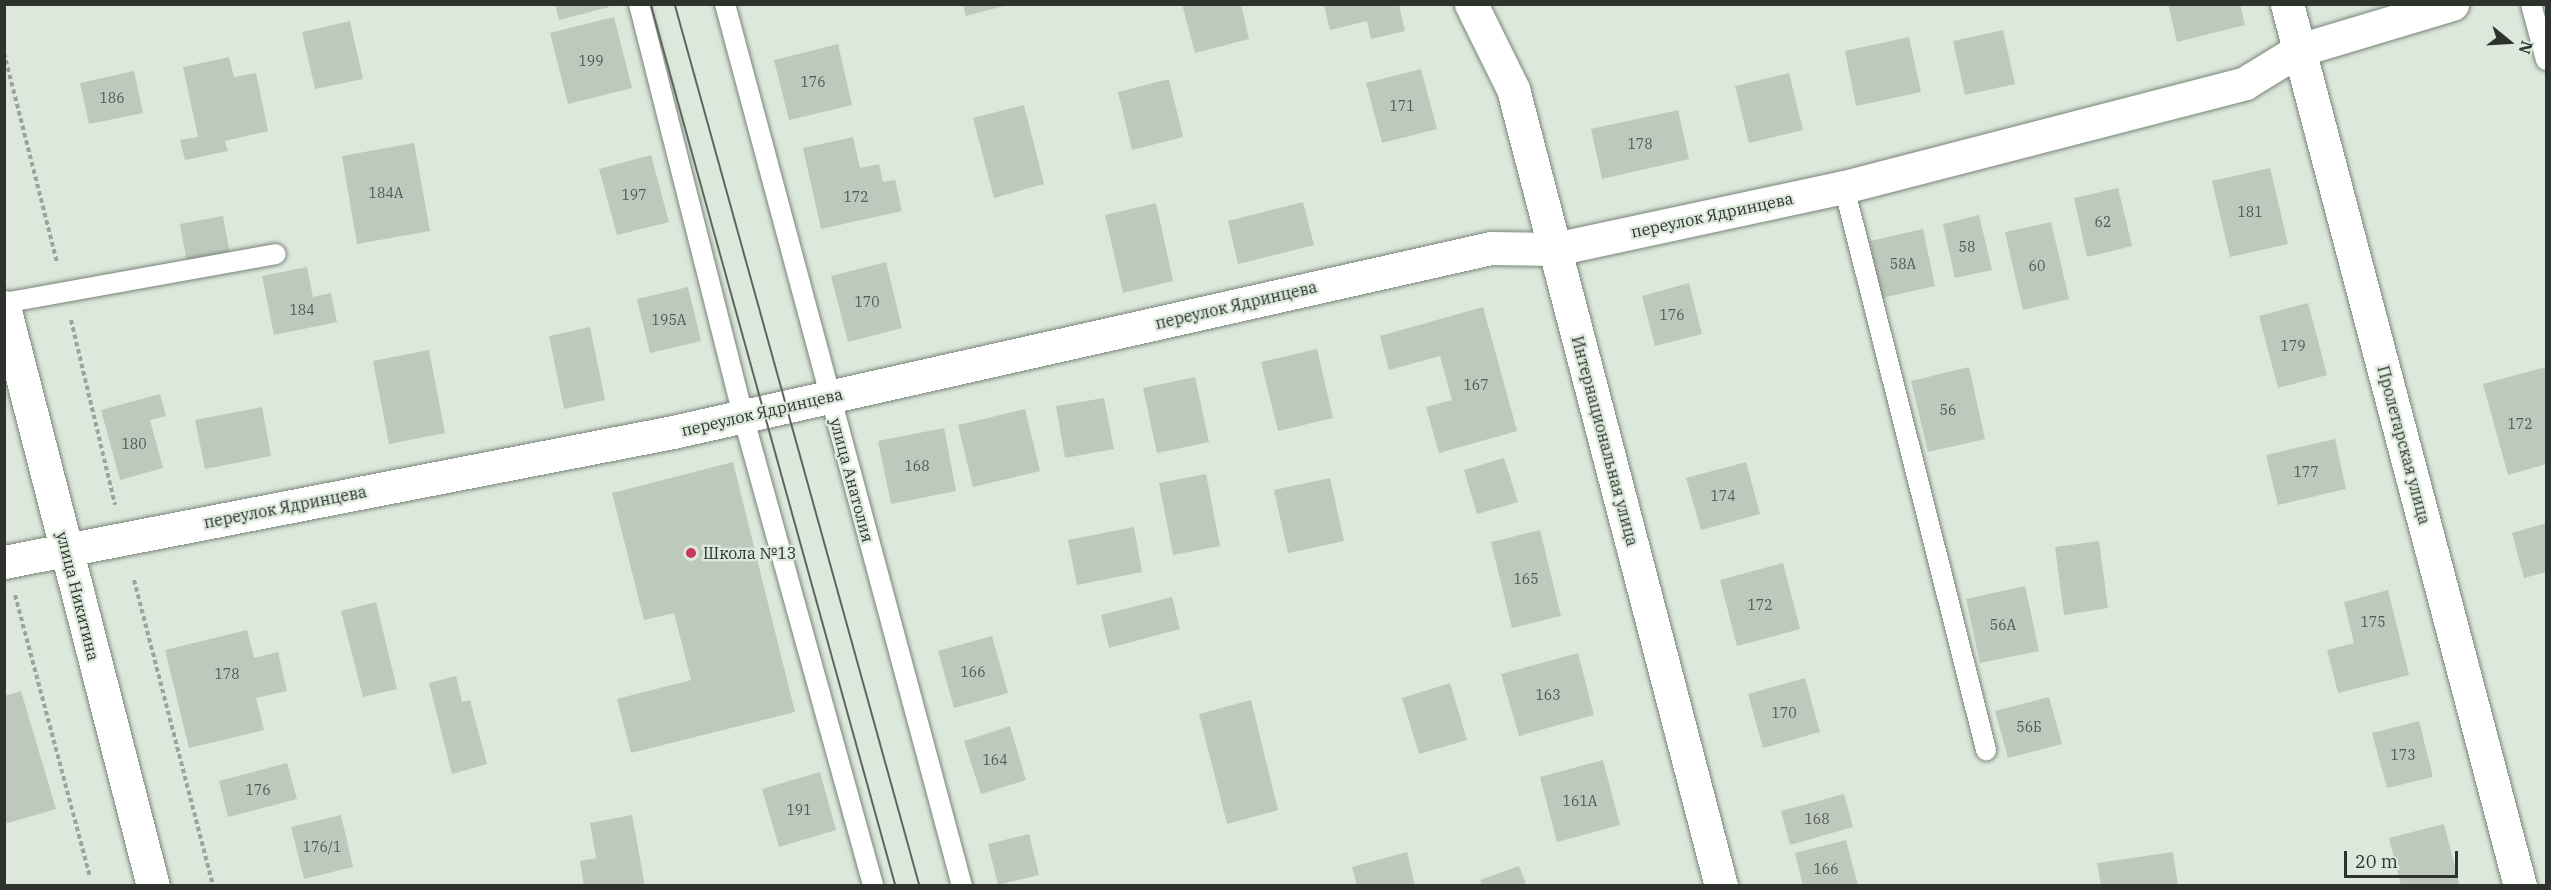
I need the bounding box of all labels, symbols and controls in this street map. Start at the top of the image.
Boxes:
north arrow [2479,12,2539,72]
text: N [2515,38,2538,57]
house number: 199 [578,53,604,69]
house number: 176 [800,74,826,90]
house number: 186 [99,90,125,106]
house number: 171 [1389,98,1415,114]
house number: 178 [1627,136,1653,152]
house number: 184А [369,185,403,201]
house number: 197 [621,187,647,203]
street label: переулок Ядринцева [1629,188,1795,242]
house number: 172 [843,189,869,205]
house number: 181 [2237,204,2263,220]
house number: 62 [2095,214,2111,230]
house number: 58 [1959,239,1975,255]
house number: 58А [1890,256,1916,272]
house number: 60 [2029,258,2045,274]
street label: переулок Ядринцева [1153,277,1319,333]
house number: 170 [854,294,880,310]
house number: 184 [289,302,315,318]
house number: 176 [1659,307,1685,323]
house number: 195А [652,312,686,328]
street label: Интернациональная улица [1568,334,1642,548]
house number: 179 [2280,338,2306,354]
street label: Пролетарская улица [2374,364,2434,526]
house number: 167 [1463,377,1489,393]
street label: переулок Ядринцева [679,384,845,440]
house number: 56 [1940,402,1956,418]
street label: улица Анатолия [826,416,878,544]
house number: 172 [2507,416,2533,432]
house number: 180 [121,436,147,452]
house number: 168 [904,458,930,474]
house number: 177 [2293,464,2319,480]
street label: переулок Ядринцева [202,482,368,532]
house number: 174 [1710,488,1736,504]
street label: улица Никитина [53,529,103,663]
place label: Школа №13 [703,543,796,563]
marker: Школа №13 [684,546,698,560]
house number: 165 [1513,571,1539,587]
house number: 172 [1747,597,1773,613]
house number: 175 [2360,614,2386,630]
house number: 56А [1990,617,2016,633]
house number: 166 [960,664,986,680]
house number: 178 [214,666,240,682]
house number: 163 [1535,687,1561,703]
house number: 170 [1771,705,1797,721]
house number: 56Б [2016,719,2042,735]
house number: 173 [2390,747,2416,763]
house number: 164 [982,752,1008,768]
house number: 176 [245,782,271,798]
house number: 161А [1563,793,1597,809]
house number: 191 [786,802,812,818]
house number: 168 [1804,811,1830,827]
house number: 176/1 [303,839,341,855]
scale bar [2347,839,2461,877]
text: 20 m [2355,850,2398,873]
house number: 166 [1813,861,1839,877]

